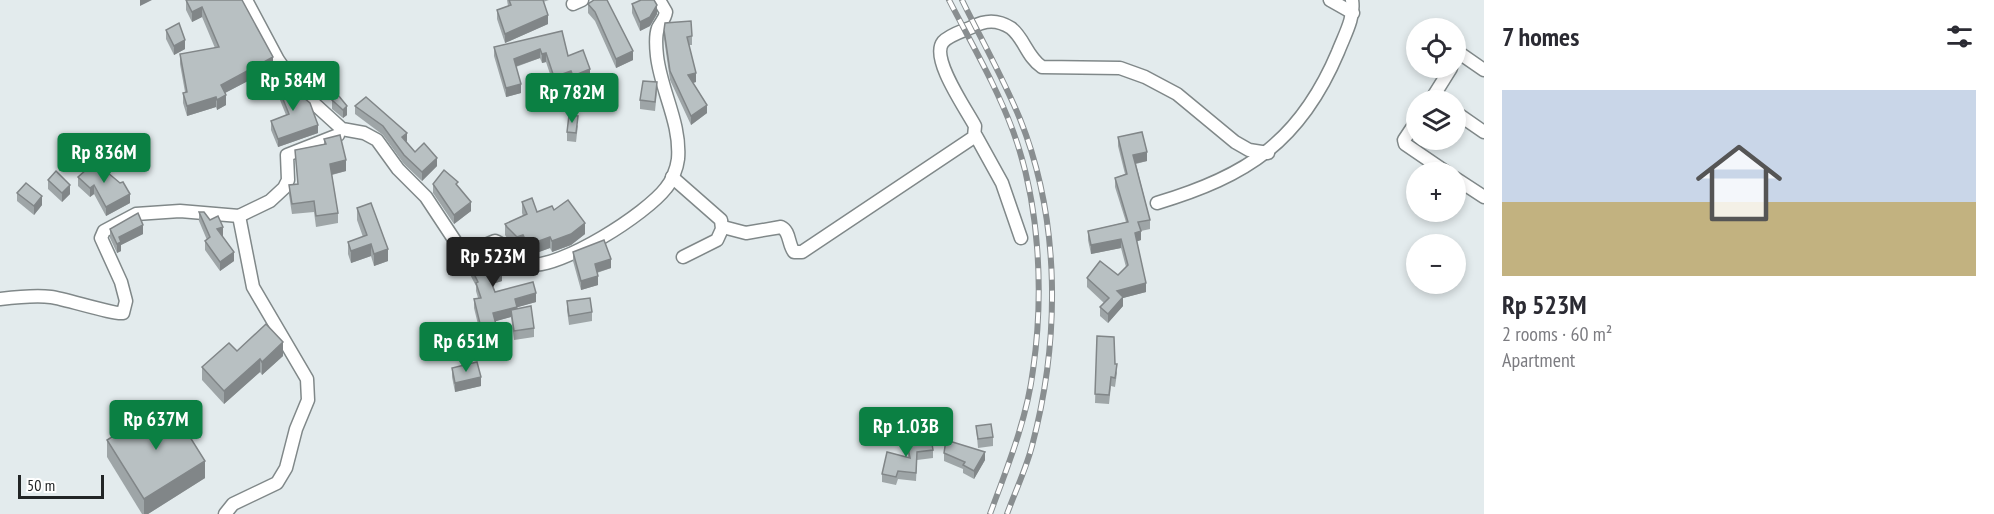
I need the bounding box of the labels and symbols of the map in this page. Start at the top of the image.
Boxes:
pin: Rp 584M [238,61,348,112]
pin: Rp 782M [517,73,627,124]
pin: Rp 836M [49,133,159,184]
pin: Rp 523M [438,237,548,288]
pin: Rp 651M [411,322,521,373]
pin: Rp 637M [101,400,211,451]
pin: Rp 1.03B [844,407,968,458]
scale bar [18,472,104,500]

